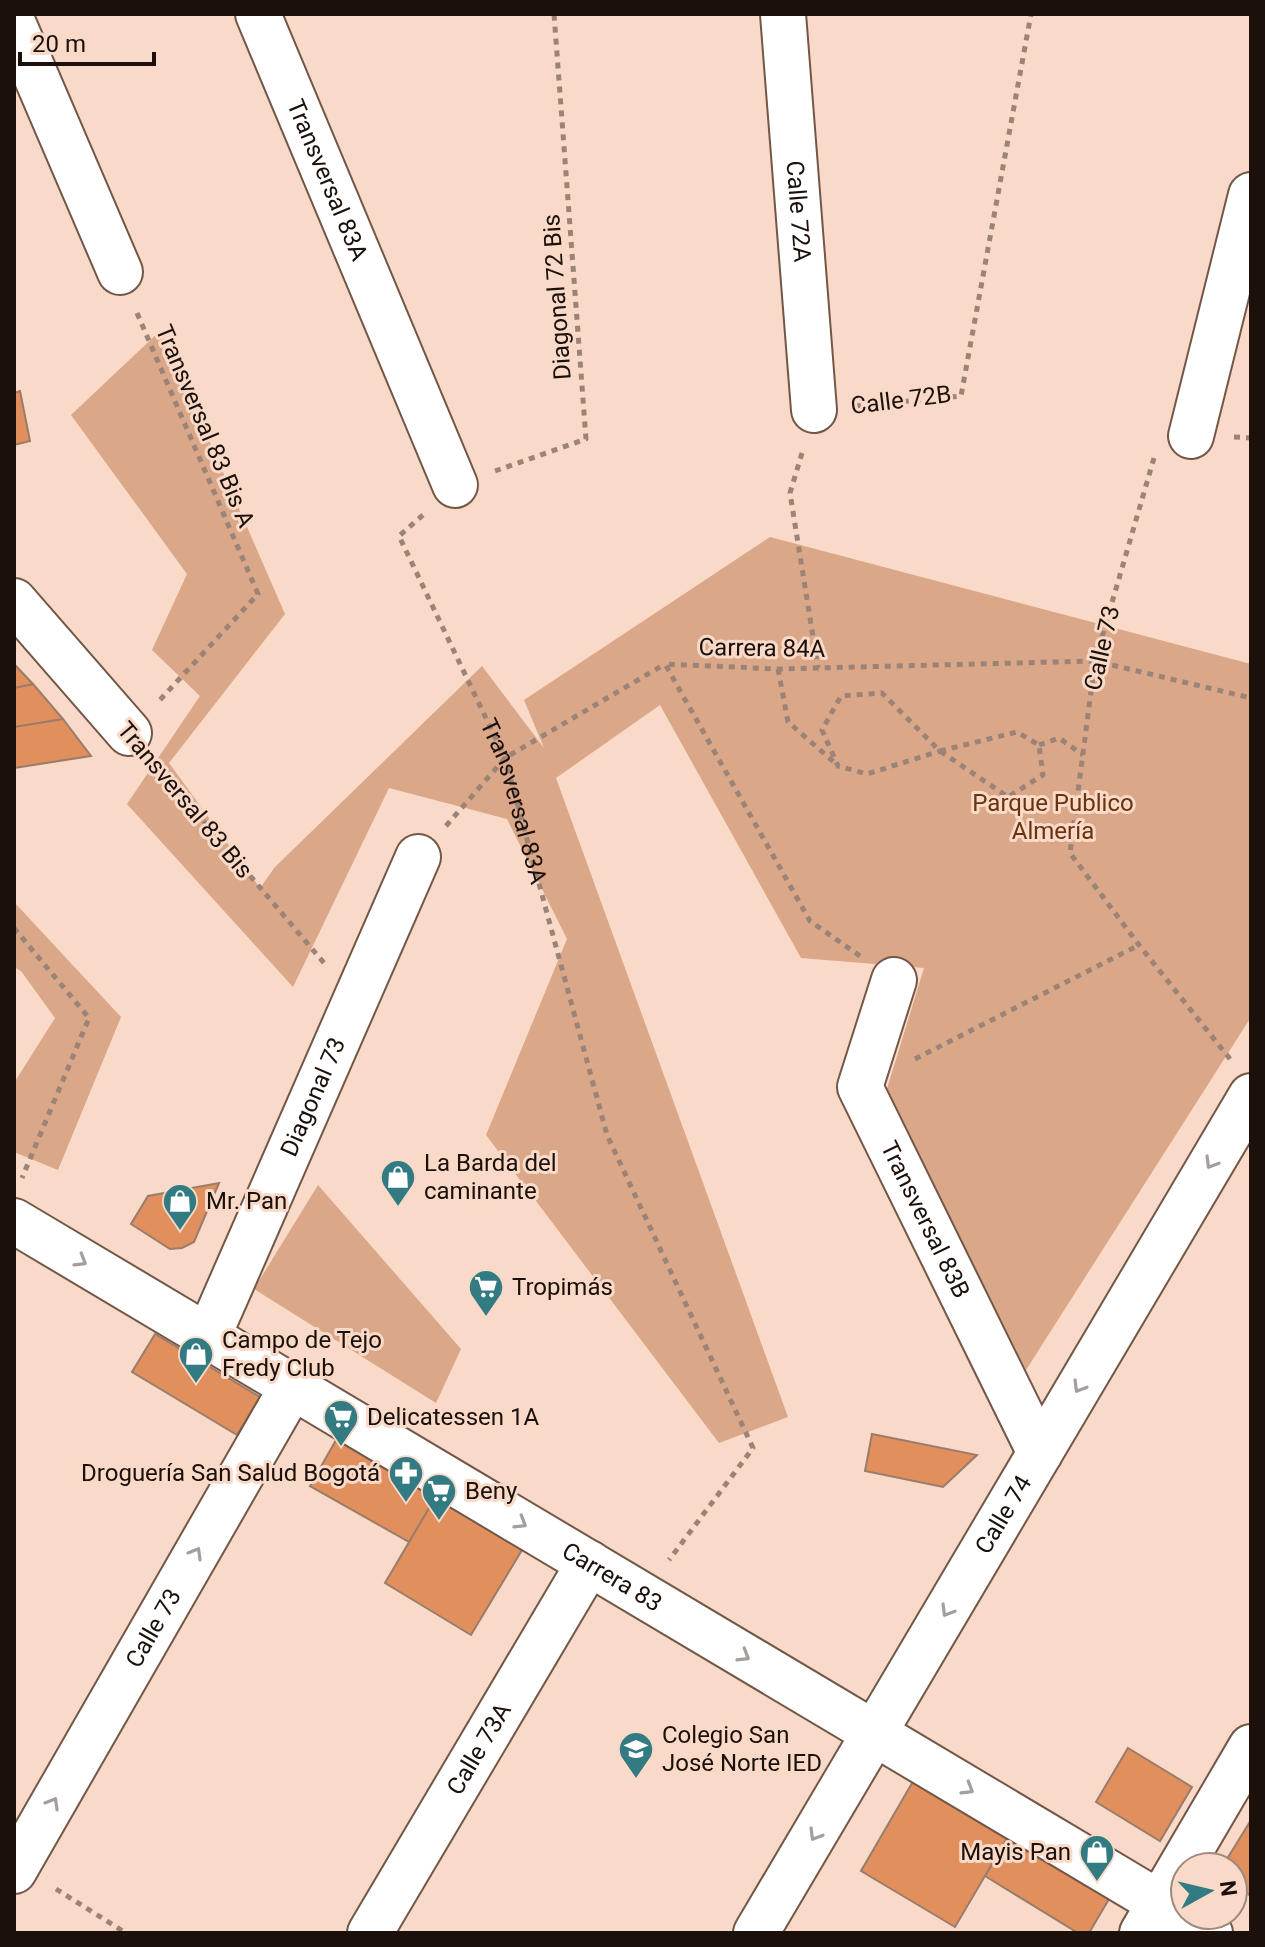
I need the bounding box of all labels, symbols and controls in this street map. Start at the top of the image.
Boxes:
scale bar [20,16,154,66]
text: 20 m [32,30,86,58]
street label: Transversal 83A [281,95,374,265]
street label: Calle 72A [781,160,816,264]
street label: Diagonal 72 Bis [537,213,577,381]
street label: Transversal 83 Bis A [150,321,260,532]
street label: Calle 72B [849,380,953,420]
street label: Calle 73 [1079,603,1125,693]
street label: Carrera 84A [698,633,826,663]
street label: Transversal 83A [474,714,553,888]
street label: Transversal 83 Bis [111,716,259,884]
park label: Parque Publico Almería [972,789,1134,845]
street label: Diagonal 73 [275,1033,351,1161]
street label: Transversal 83B [875,1136,976,1303]
place label: La Barda del caminante [424,1149,557,1205]
one-way arrow [1205,1154,1221,1169]
shop icon: La Barda del caminante [379,1158,417,1208]
shop icon: Mr. Pan [161,1182,199,1232]
place label: Mr. Pan [206,1187,287,1215]
one-way arrow [72,1251,87,1267]
supermarket icon: Tropimás [467,1268,505,1318]
place label: Tropimás [512,1273,613,1301]
place label: Campo de Tejo Fredy Club [222,1326,382,1382]
shop icon: Campo de Tejo Fredy Club [177,1335,215,1385]
one-way arrow [1073,1378,1089,1393]
supermarket icon: Delicatessen 1A [322,1398,360,1448]
place label: Delicatessen 1A [367,1403,540,1431]
pharmacy icon: Droguería San Salud Bogotá [387,1454,425,1504]
place label: Droguería San Salud Bogotá [81,1459,380,1487]
street label: Calle 74 [969,1471,1037,1559]
supermarket icon: Beny [420,1472,458,1522]
place label: Beny [465,1477,518,1505]
one-way arrow [512,1513,527,1528]
street label: Carrera 83 [557,1537,667,1617]
one-way arrow [186,1547,202,1562]
street label: Calle 73 [120,1584,187,1672]
one-way arrow [941,1602,957,1617]
one-way arrow [735,1646,750,1661]
street label: Calle 73A [441,1698,517,1800]
place label: Colegio San José Norte IED [662,1721,822,1777]
school or university icon: Colegio San José Norte IED [617,1730,655,1780]
one-way arrow [959,1779,974,1795]
one-way arrow [43,1797,59,1812]
one-way arrow [809,1826,824,1841]
shop icon: Mayis Pan [1078,1833,1116,1883]
place label: Mayis Pan [960,1838,1071,1866]
north arrow [1169,1851,1249,1931]
text: N [1215,1879,1242,1898]

